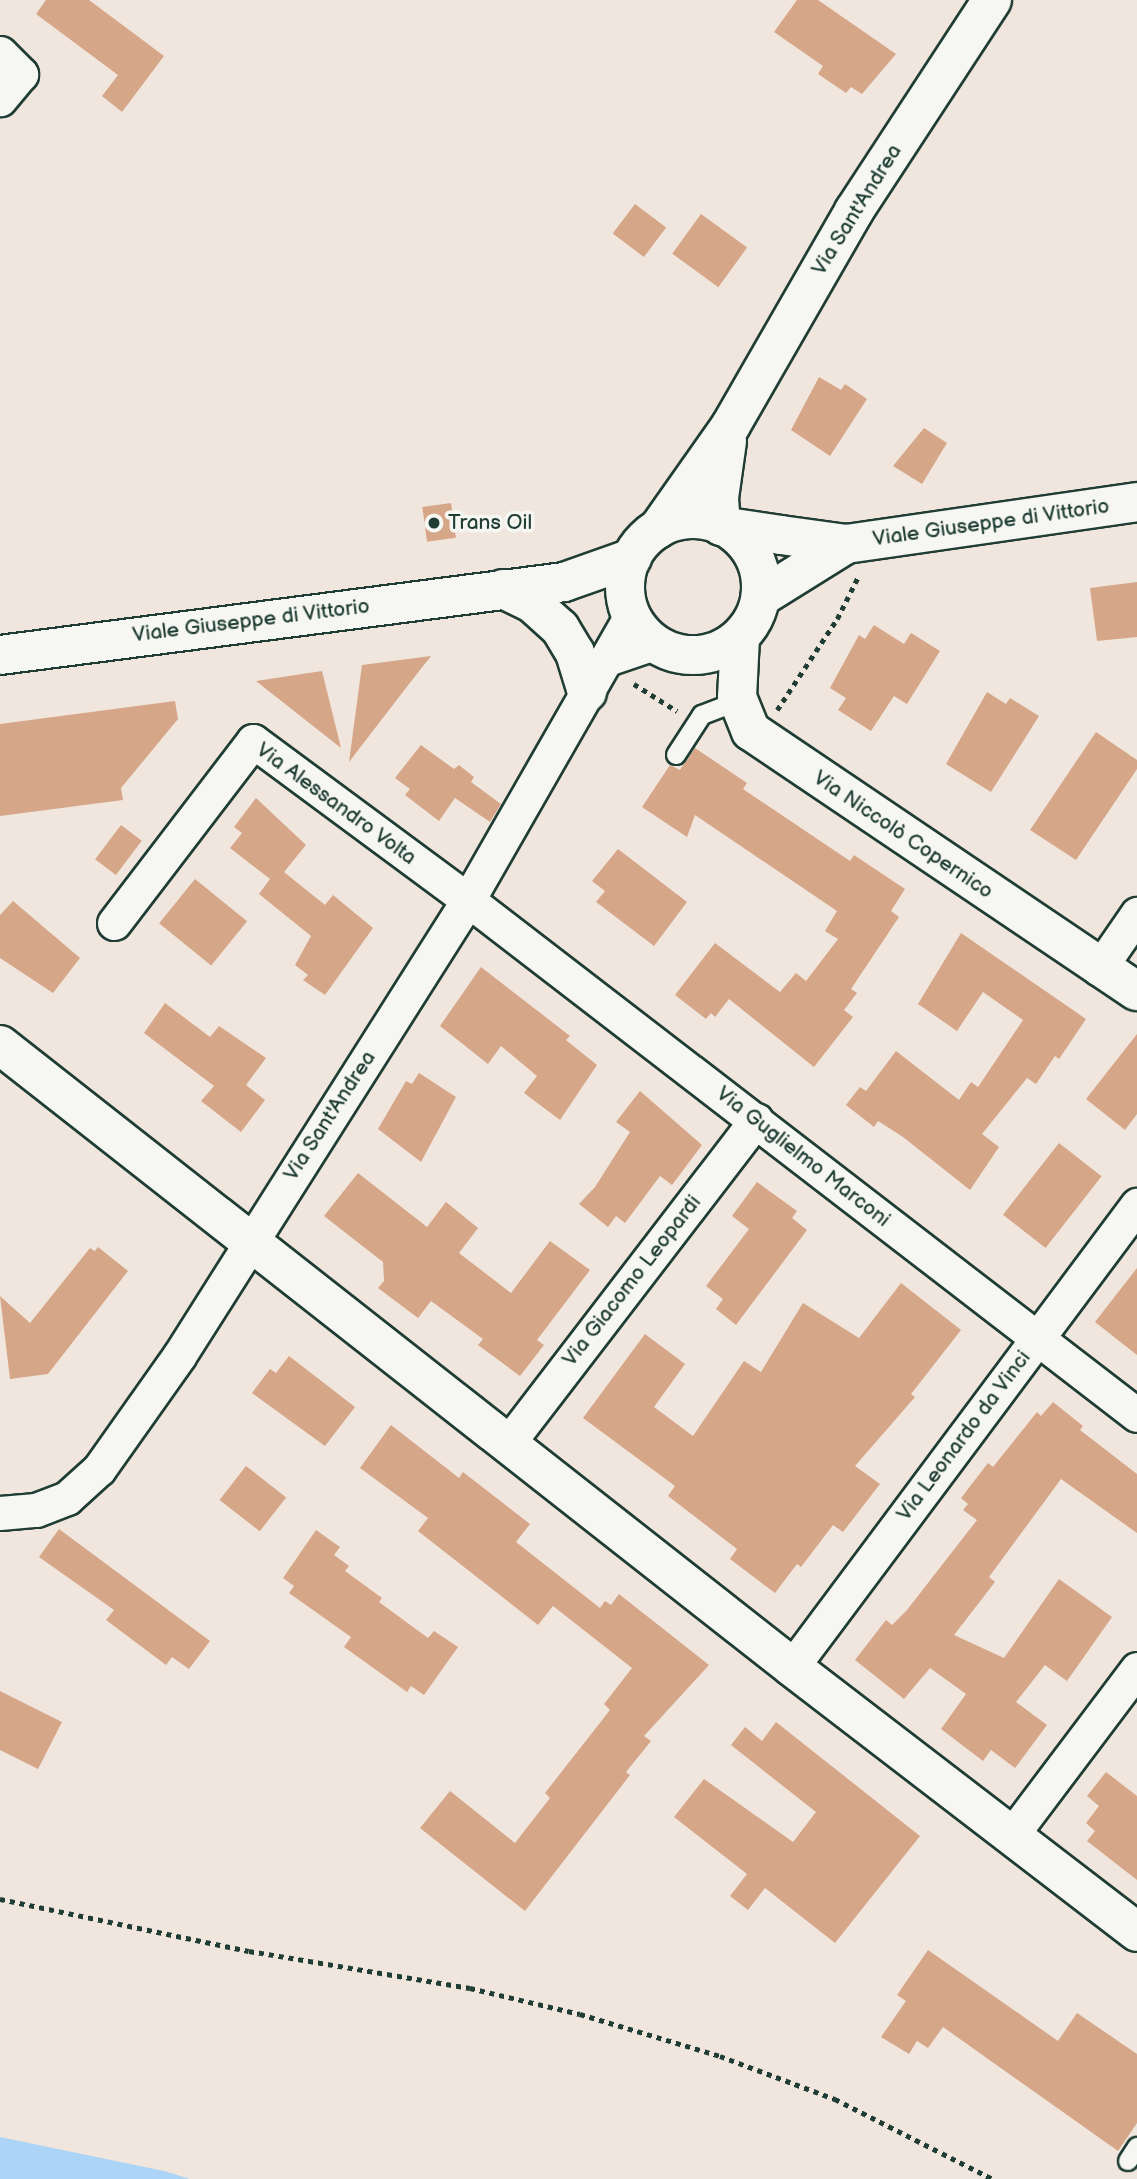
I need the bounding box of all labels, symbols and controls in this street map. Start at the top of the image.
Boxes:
street label: Via Sant'Andrea [807,140,907,280]
street label: Viale Giuseppe di Vittorio [871,494,1111,552]
place label: Trans Oil [448,510,532,536]
marker: Trans Oil [426,515,442,531]
street label: Viale Giuseppe di Vittorio [131,594,371,648]
street label: Via Alessandro Volta [251,737,421,871]
street label: Via Niccolò Copernico [808,765,998,905]
street label: Via Sant'Andrea [279,1046,381,1186]
street label: Via Guglielmo Marconi [711,1081,895,1233]
street label: Via Giacomo Leopardi [557,1190,707,1372]
street label: Via Leonardo da Vinci [892,1346,1036,1526]

